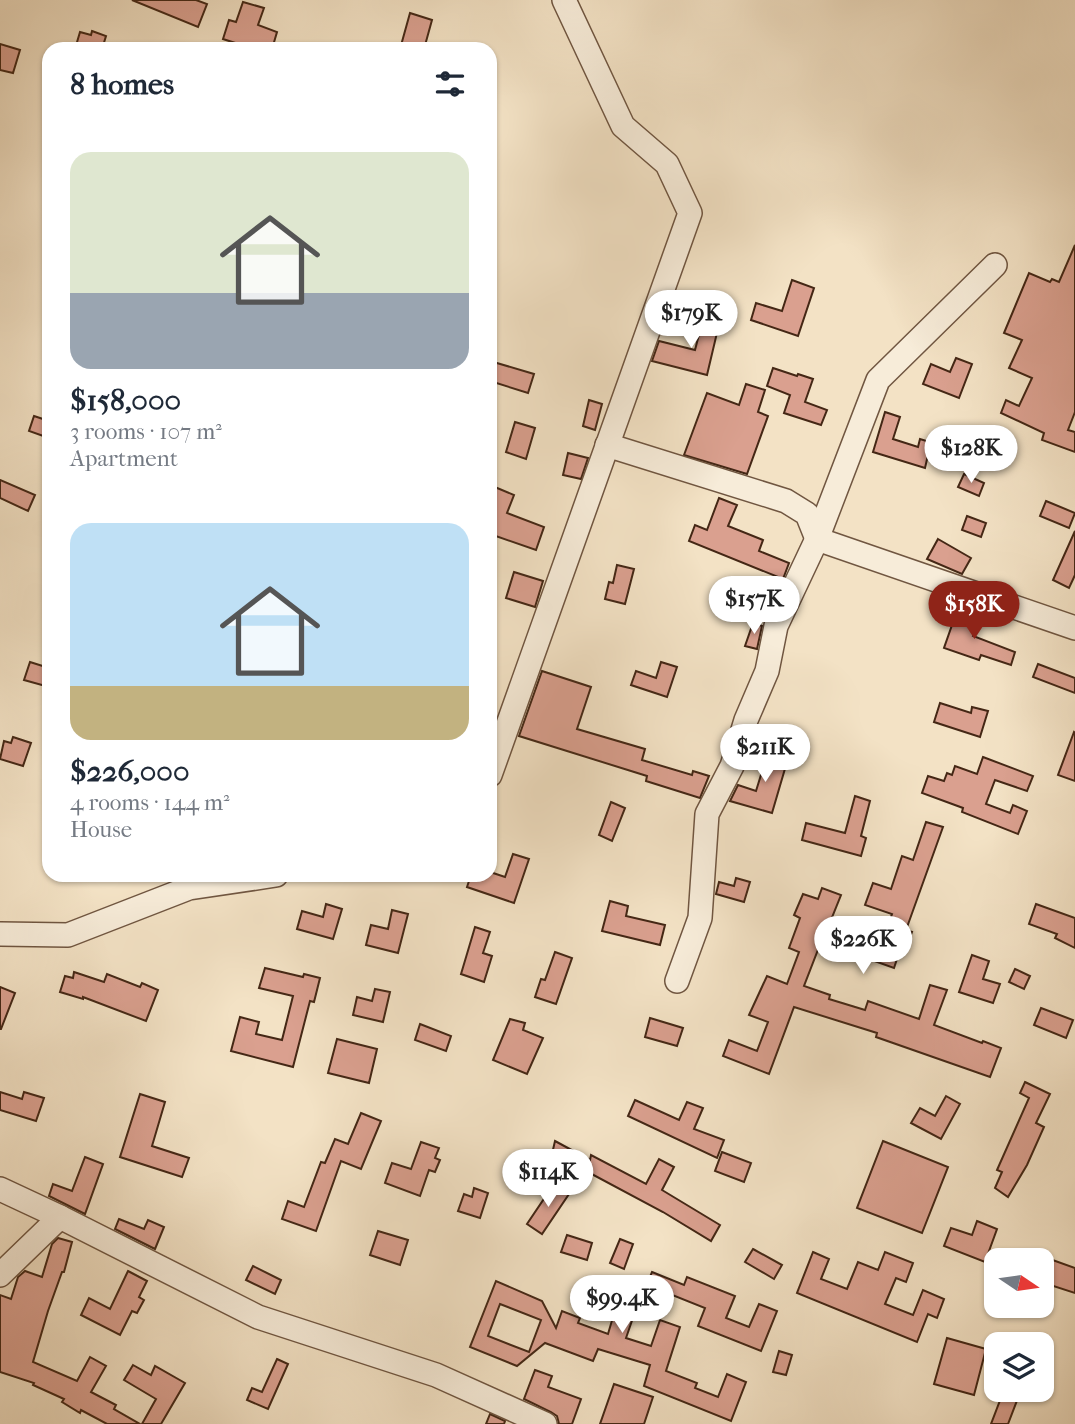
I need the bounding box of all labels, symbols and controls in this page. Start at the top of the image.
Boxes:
icon: filters [431,65,469,103]
text: 8 homes [70,67,174,102]
icon: home [207,197,333,323]
pin: $179K [642,290,740,350]
text: $179K [661,299,721,326]
text: $158,000 [70,383,181,418]
text: 3 rooms · 107 m² [70,418,222,445]
pin: $128K [922,426,1020,485]
text: $128K [941,434,1001,461]
text: Apartment [70,445,178,472]
icon: home [207,568,333,694]
pin: $157K [705,576,803,636]
pin: $158K [925,582,1023,641]
text: $157K [725,585,783,612]
text: $158K [945,590,1004,617]
pin: $211K [716,724,814,784]
text: $211K [736,733,794,760]
text: $226,000 [70,754,189,789]
text: 4 rooms · 144 m² [70,789,230,816]
text: House [70,816,132,843]
pin: $226K [814,916,912,976]
text: $226K [830,925,896,952]
pin: $114K [499,1150,597,1209]
text: $114K [518,1158,578,1185]
north arrow [984,1248,1054,1318]
map controls [984,1248,1054,1402]
pin: $99.4K [565,1276,679,1335]
text: $99.4K [586,1284,658,1311]
button: layers [984,1332,1054,1402]

